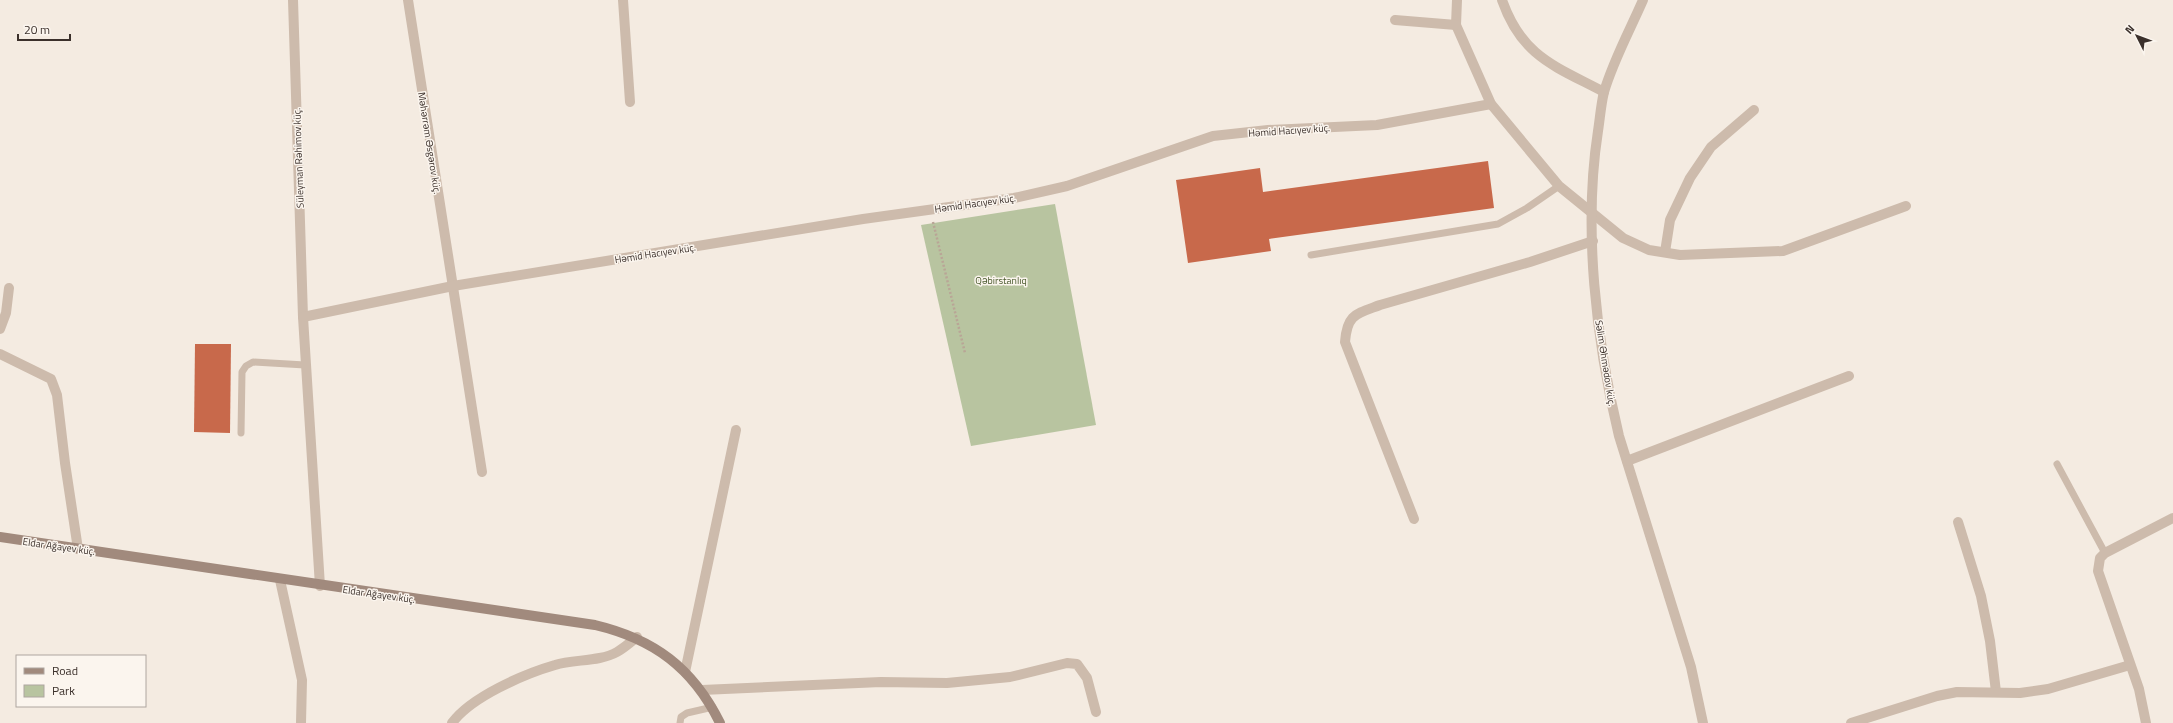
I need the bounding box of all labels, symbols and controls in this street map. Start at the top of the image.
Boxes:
scale bar [18,16,70,42]
north arrow [2117,16,2157,56]
text: 20 m [24,20,50,39]
text: N [2121,21,2138,37]
street label: Məhərrəm Əsgərov küç. [414,91,445,195]
street label: Süleyman Rəhimov küç. [289,108,308,208]
street label: Həmid Hacıyev küç. [1248,120,1330,141]
street label: Həmid Hacıyev küç. [933,190,1017,217]
street label: Həmid Hacıyev küç. [613,240,697,267]
park label: Qəbirstanlıq [975,273,1027,288]
street label: Səlim Əhmədov küç. [1591,319,1620,407]
street label: Eldar Ağayev küç. [22,534,96,559]
street label: Eldar Ağayev küç. [342,582,416,607]
legend [16,655,146,707]
text: Road [52,661,78,680]
text: Park [52,681,75,700]

